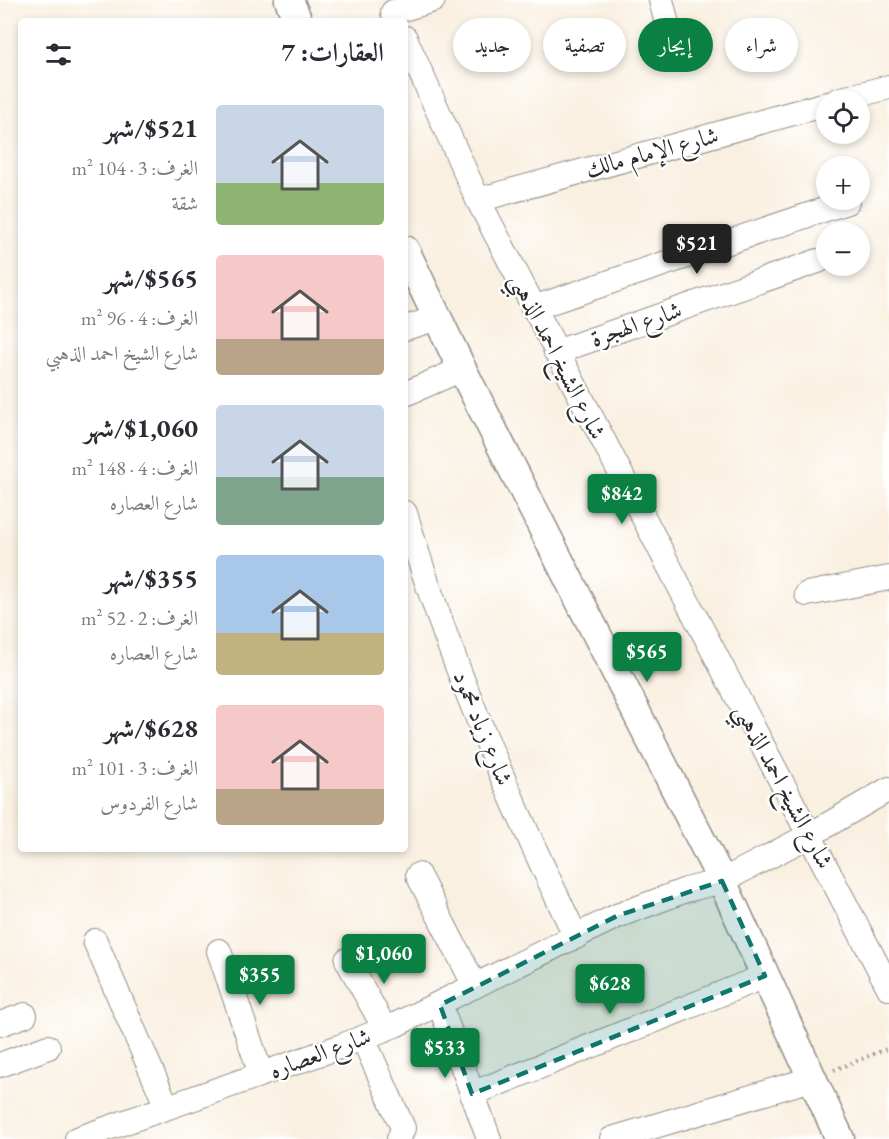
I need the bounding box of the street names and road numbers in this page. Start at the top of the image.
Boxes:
street label: شارع الإمام مالك [582,119,723,190]
street label: شارع الشيخ احمد الذهبي [497,267,614,447]
street label: شارع الهجرة [586,293,687,358]
street label: شارع زياد محمود [442,666,521,792]
street label: شارع الشيخ احمد الذهبي [722,698,841,877]
street label: شارع العصاره [265,1020,377,1090]

